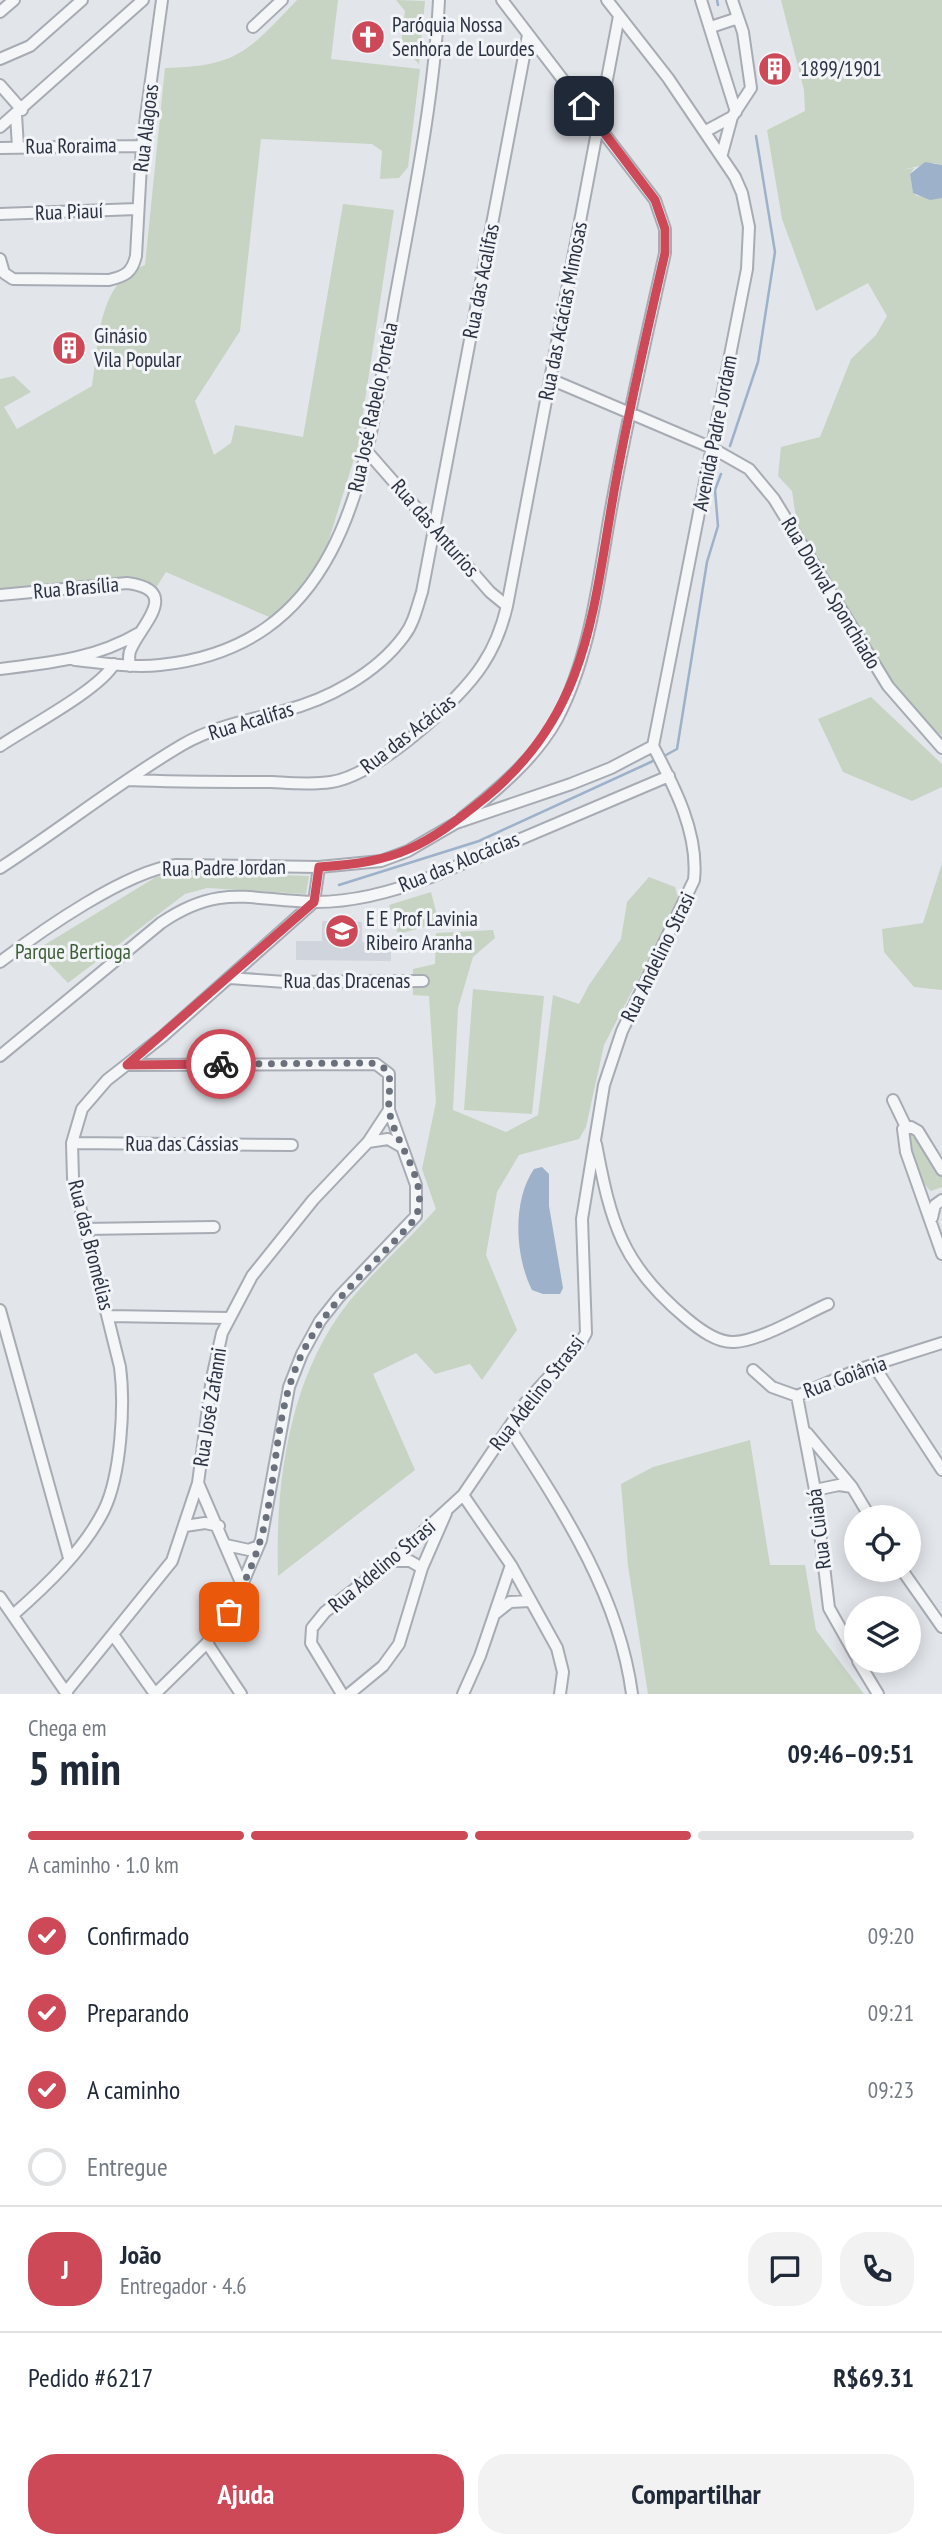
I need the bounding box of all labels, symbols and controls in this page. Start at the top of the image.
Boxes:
place label: Paróquia Nossa Senhora de Lourdes [392,11,535,62]
church icon: Paróquia Nossa Senhora de Lourdes [349,18,387,56]
building icon: 1899/1901 [756,50,794,88]
place label: 1899/1901 [800,55,882,82]
pin [554,76,614,136]
street label: Rua Alagoas [127,82,164,173]
icon: home [565,87,603,125]
street label: Rua Roraima [25,131,117,160]
street label: Rua Piauí [34,197,104,226]
street label: Rua das Acácias Mimosas [532,219,593,402]
street label: Rua das Acalifas [456,221,505,341]
street label: Rua José Rabelo Portela [341,320,404,494]
place label: Ginásio Vila Popular [93,322,182,373]
building icon: Ginásio Vila Popular [50,329,88,367]
street label: Avenida Padre Jordam [686,353,743,513]
street label: Rua das Anturios [385,473,485,582]
street label: Rua Dorival Sponchiado [775,512,887,674]
street label: Rua Brasília [32,570,120,605]
street label: Rua das Acácias [355,688,461,779]
street label: Rua Acalifas [205,695,297,746]
street label: Rua das Alocácias [394,825,523,898]
street label: Rua Padre Jordan [162,853,286,882]
street label: Rua Andelino Strasi [614,887,701,1026]
place label: E E Prof Lavinia Ribeiro Aranha [366,905,478,956]
school or university icon: E E Prof Lavinia Ribeiro Aranha [323,912,361,950]
park label: Parque Bertioga [15,938,131,965]
street label: Rua das Dracenas [284,967,410,994]
courier [186,1029,256,1099]
icon: bike [202,1045,240,1083]
street label: Rua das Cássias [125,1130,239,1157]
street label: Rua das Bromélias [62,1177,121,1313]
street label: Rua Adelino Strassi [483,1330,590,1456]
street label: Rua José Zafanni [187,1345,232,1468]
street label: Rua Goiânia [800,1349,890,1404]
street label: Rua Cuiabá [800,1487,837,1571]
map controls [844,1505,921,1673]
button: locate [844,1505,921,1582]
street label: Rua Adelino Strasi [322,1513,441,1618]
pin [199,1582,259,1642]
icon: bag [210,1593,248,1631]
button: layers [844,1596,921,1673]
text: Chega em [28,1713,106,1742]
text: 09:46–09:51 [787,1737,914,1770]
text: 5 min [28,1738,121,1798]
text: A caminho · 1.0 km [28,1850,179,1879]
icon: check [28,1917,66,1955]
text: Confirmado [87,1919,189,1952]
text: 09:20 [868,1921,914,1950]
icon: check [28,1994,66,2032]
text: Preparando [87,1996,189,2029]
text: 09:21 [868,1998,914,2027]
icon: check [28,2071,66,2109]
text: A caminho [87,2073,180,2106]
text: 09:23 [868,2075,914,2104]
text: Entregue [87,2150,168,2183]
button: chat [748,2232,822,2306]
button: phone [840,2232,914,2306]
text: João [120,2238,161,2271]
text: J [61,2253,69,2286]
text: Entregador · 4.6 [120,2271,247,2300]
text: Pedido #6217 [28,2361,153,2394]
text: R$69.31 [833,2361,914,2394]
button: Ajuda [28,2454,464,2534]
button: Compartilhar [478,2454,914,2534]

